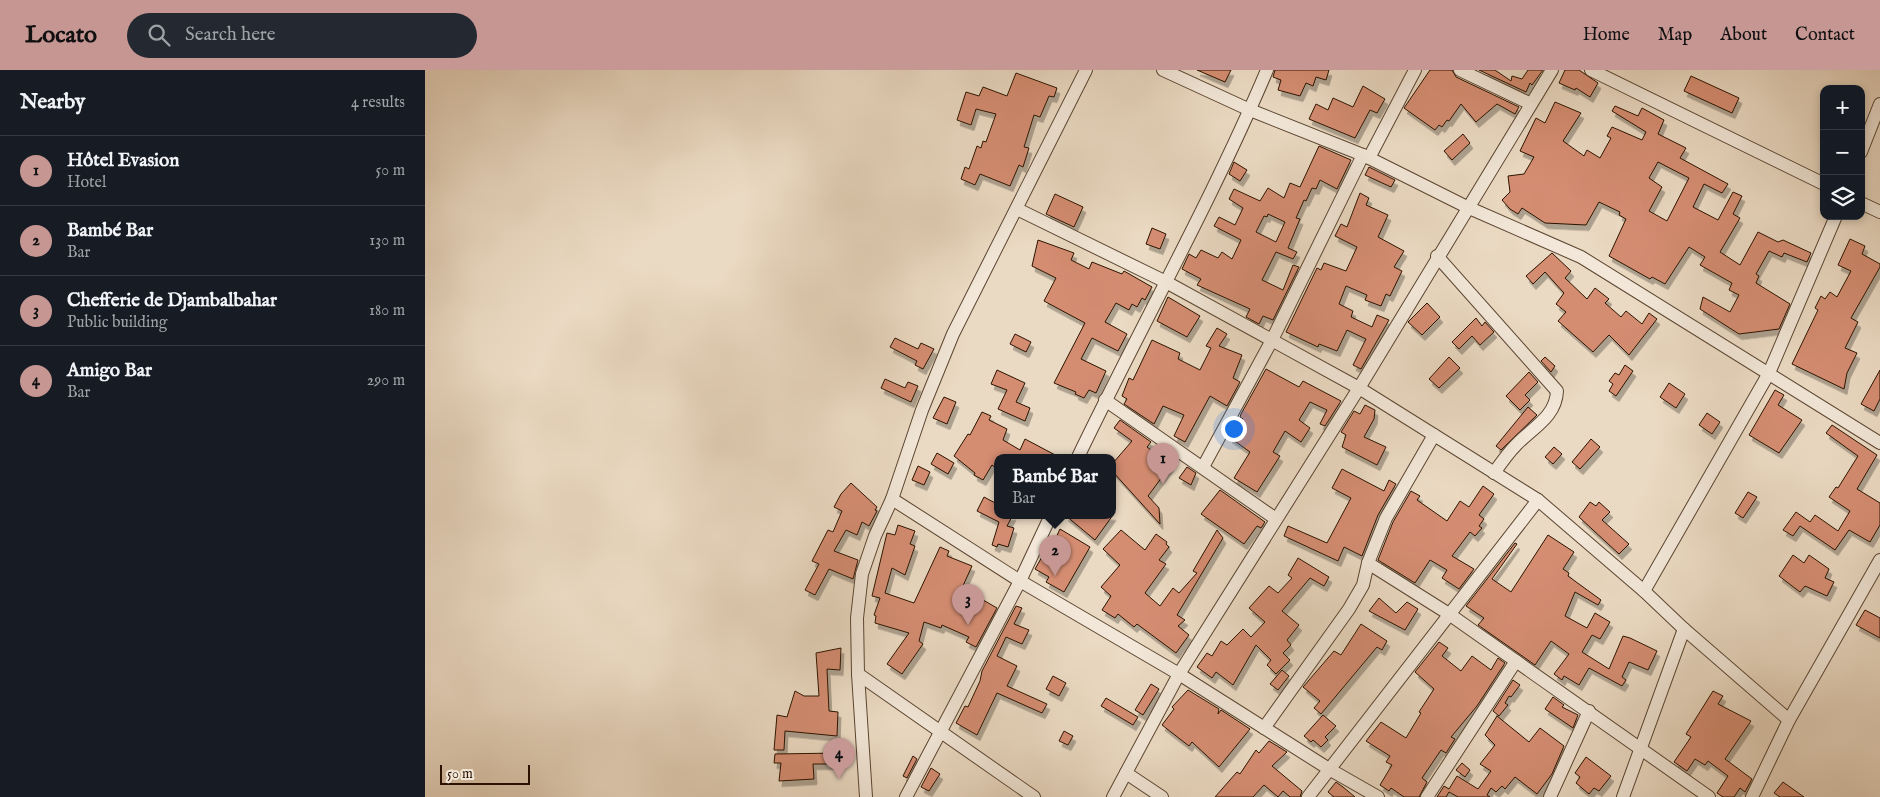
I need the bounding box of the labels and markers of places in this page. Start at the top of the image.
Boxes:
pin: 1 [1147,443,1179,484]
pin: 2 [1039,535,1071,576]
pin: 3 [952,584,984,625]
pin: 4 [823,738,855,779]

